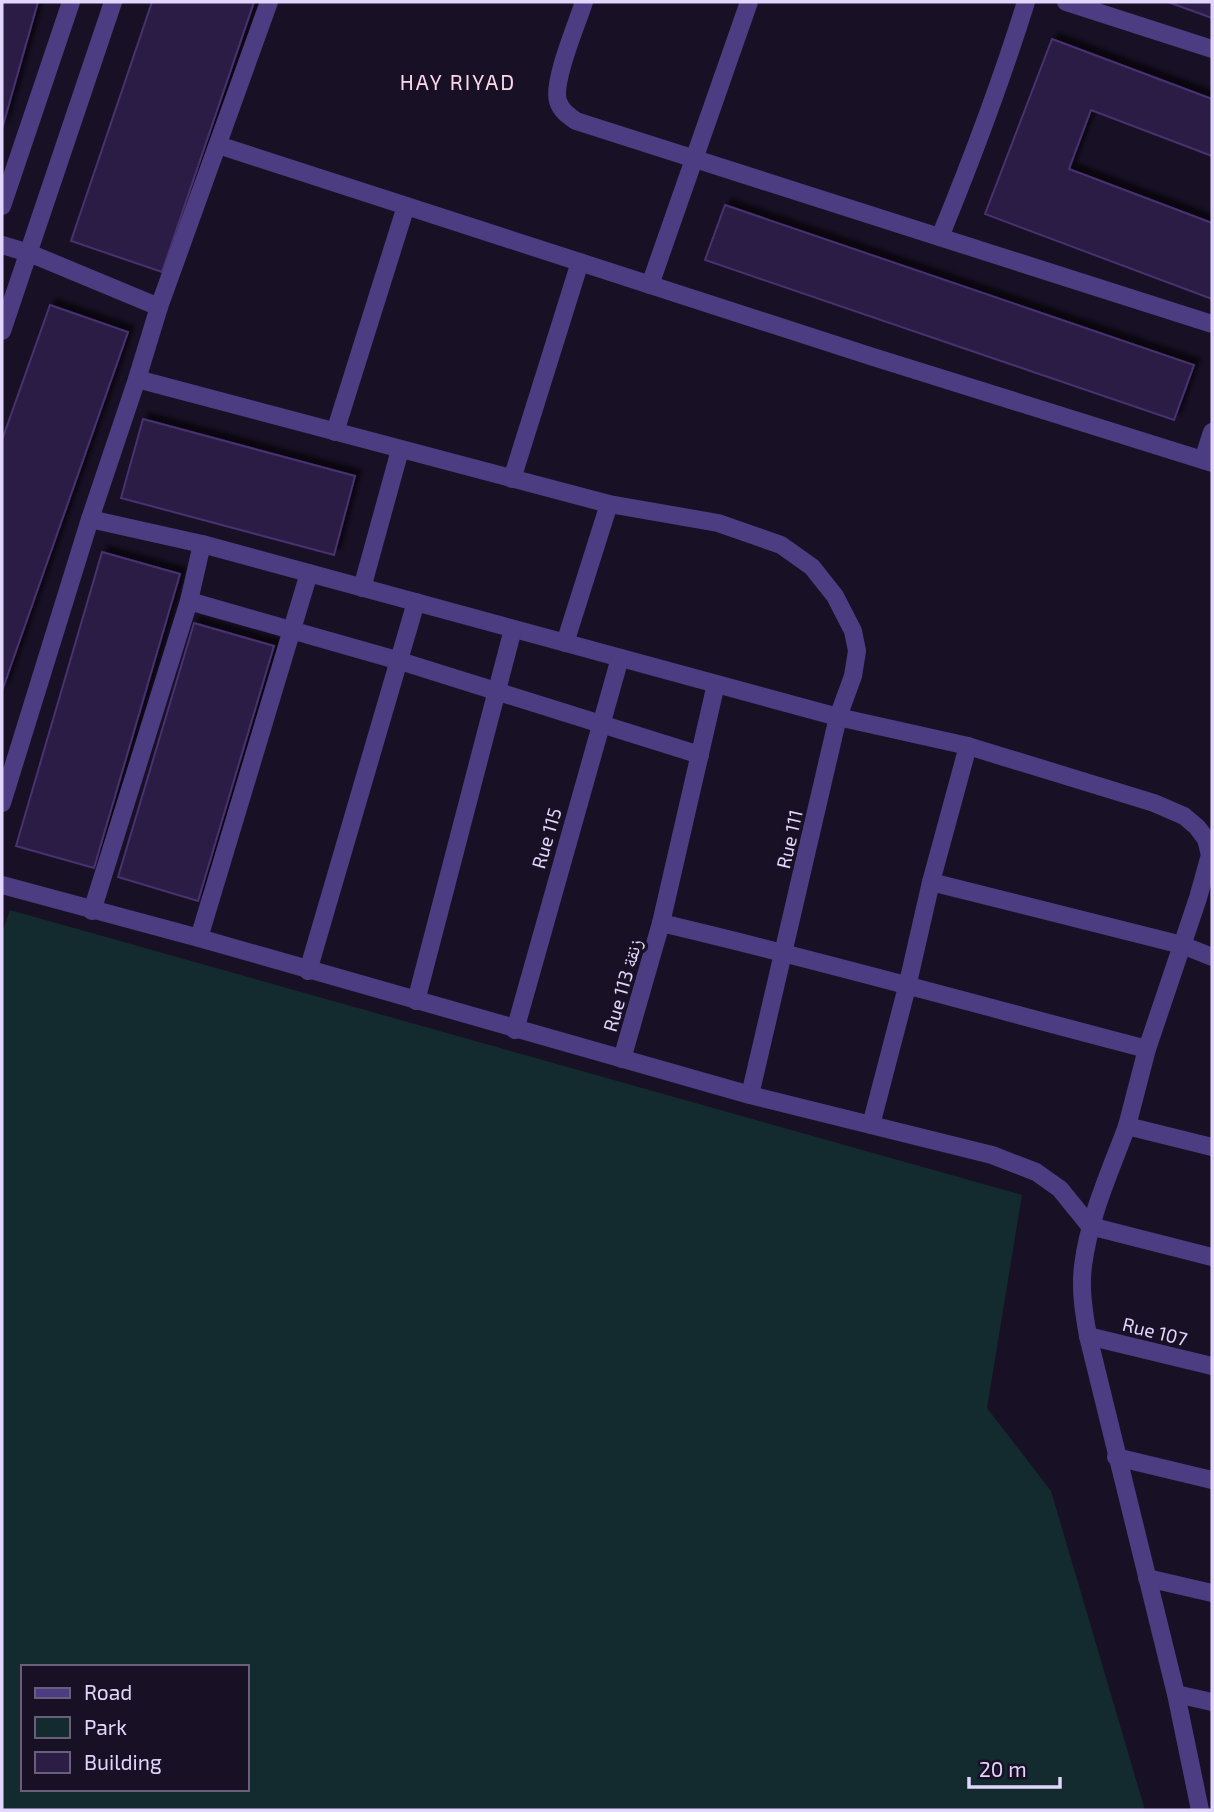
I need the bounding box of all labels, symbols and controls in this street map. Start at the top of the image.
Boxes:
district label: HAY RIYAD [400,69,516,94]
street label: Rue 115 [526,805,566,871]
street label: Rue 111 [771,807,807,871]
street label: Rue 113 زنقة [598,936,647,1034]
street label: Rue 107 [1120,1312,1190,1350]
legend [21,1665,248,1791]
text: Road [84,1679,132,1704]
text: Park [84,1714,127,1739]
scale bar [969,1745,1060,1789]
text: Building [84,1749,162,1774]
text: 20 m [979,1756,1027,1781]

